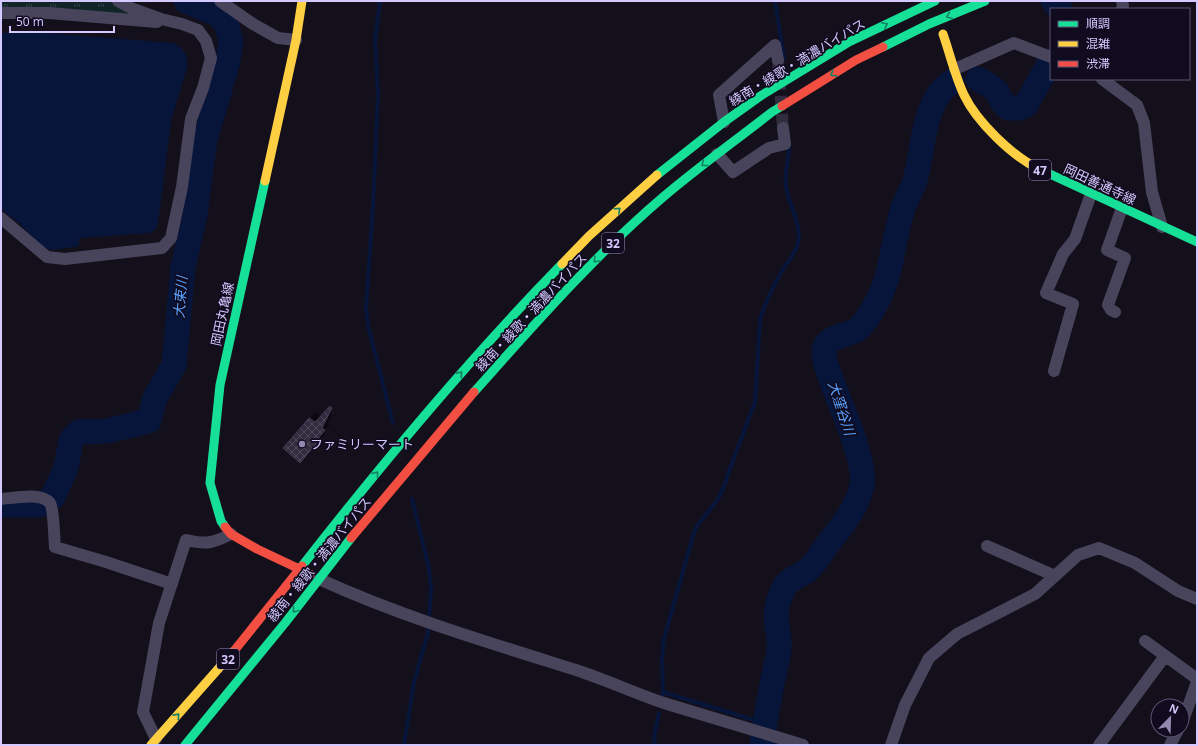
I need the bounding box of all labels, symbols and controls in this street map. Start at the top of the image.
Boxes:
scale bar [10,8,114,34]
legend [1050,8,1190,80]
one-way arrow [946,11,953,19]
text: 50 m [16,13,44,30]
street label: 綾南・綾歌・満濃バイパス [726,14,868,110]
text: 順調 [1086,15,1110,32]
one-way arrow [881,22,888,30]
text: 混雑 [1086,35,1110,52]
text: 渋滞 [1086,55,1110,72]
one-way arrow [830,69,837,77]
street label: 岡田善通寺線 [1061,159,1139,209]
one-way arrow [701,160,708,167]
road number: 47 [1029,160,1051,180]
one-way arrow [613,207,621,215]
road number: 32 [602,233,624,253]
street label: 綾南・綾歌・満濃バイパス [471,249,591,375]
one-way arrow [593,255,601,263]
water label: 大束川 [169,273,191,319]
street label: 岡田丸亀線 [206,280,238,348]
one-way arrow [455,371,462,379]
water label: 大窪谷川 [824,378,860,439]
place label: ファミリーマート [310,435,414,453]
marker: ファミリーマート [297,439,307,449]
one-way arrow [372,471,379,478]
street label: 綾南・綾歌・満濃バイパス [263,493,375,625]
one-way arrow [293,605,300,612]
road number: 32 [217,649,239,669]
north arrow [1150,698,1190,738]
text: N [1167,700,1181,717]
one-way arrow [172,713,180,721]

